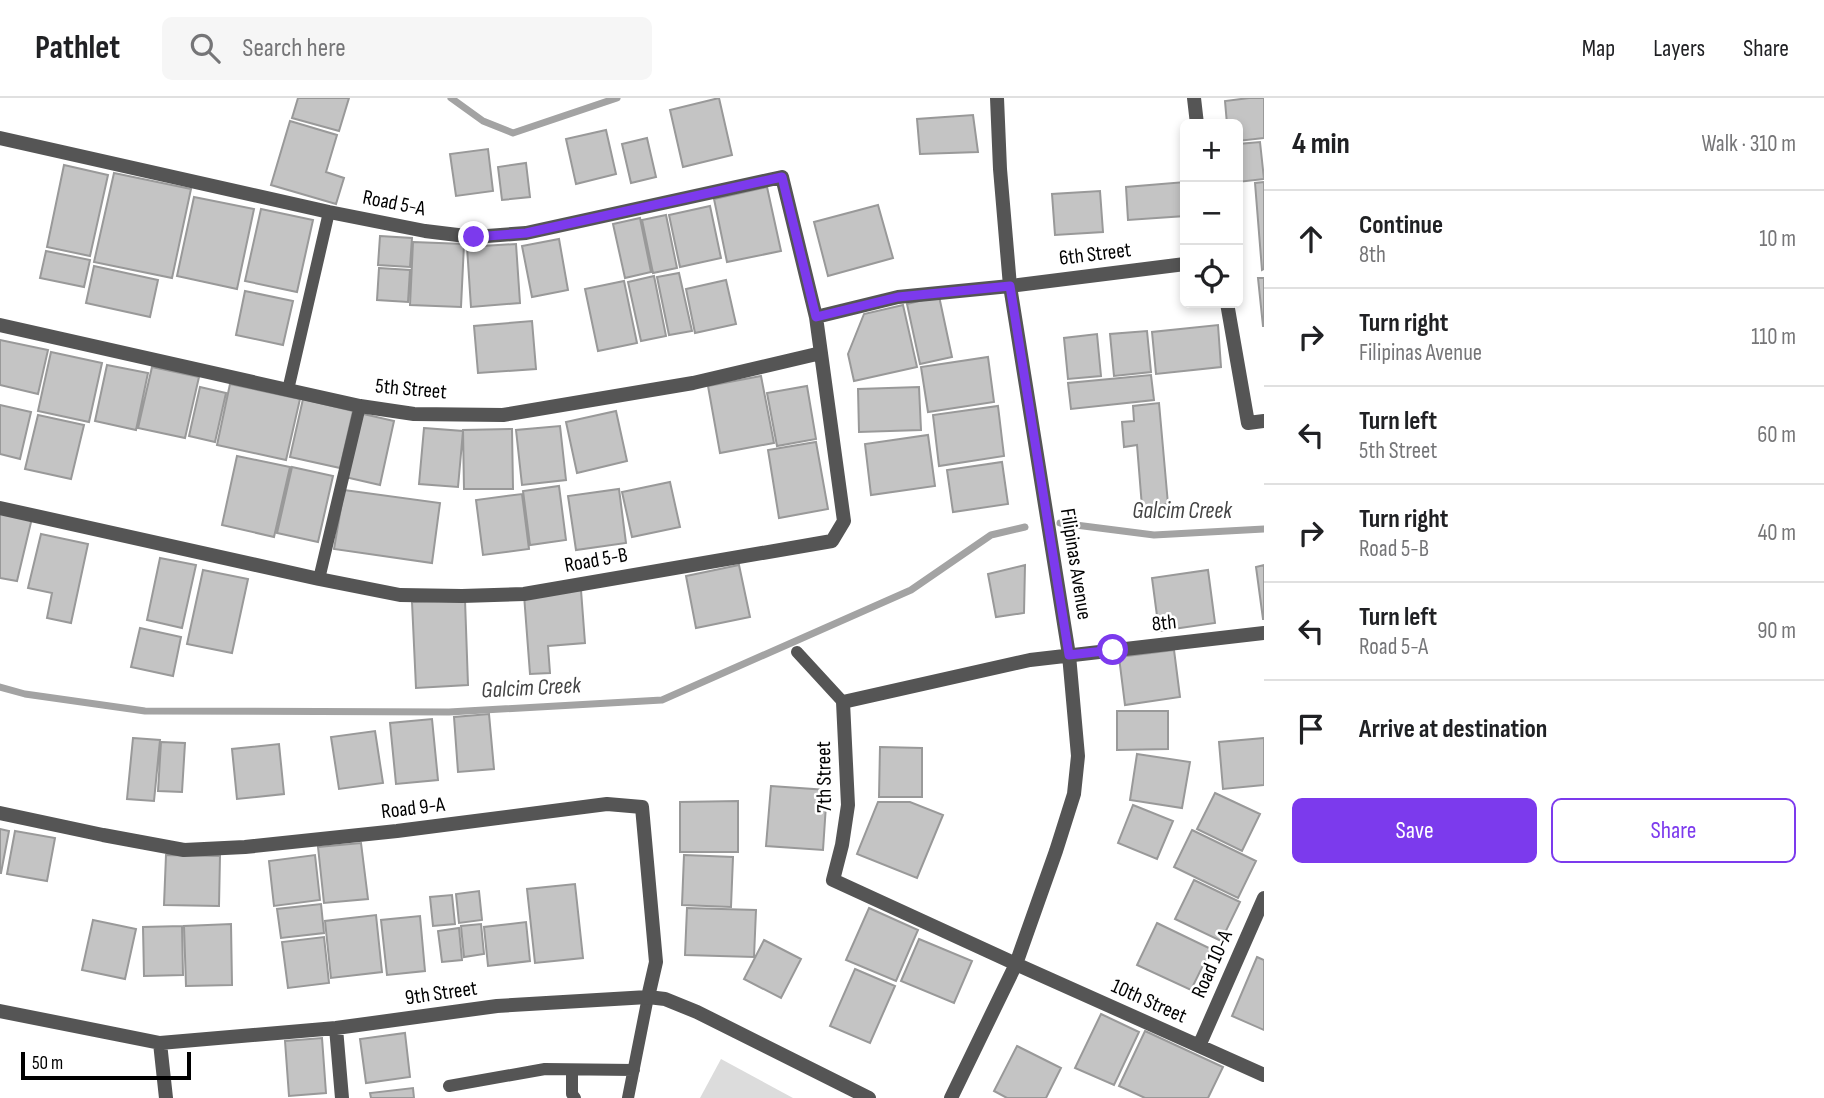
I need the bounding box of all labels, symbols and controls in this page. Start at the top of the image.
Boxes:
search box [162,17,652,80]
text: Pathlet [35,28,120,68]
icon: search [186,29,224,67]
text: Search here [242,33,346,64]
text: Map [1582,34,1615,63]
text: Layers [1653,34,1705,63]
text: Share [1743,34,1789,63]
map controls [1180,119,1243,308]
button: + [1180,119,1243,182]
text: 4 min [1292,126,1350,162]
text: Walk · 310 m [1701,130,1796,158]
button: − [1180,182,1243,245]
street label: Road 5-A [361,185,428,221]
text: Continue [1359,210,1443,241]
icon: ahead [1292,220,1330,258]
route end [458,221,489,252]
text: 10 m [1759,225,1796,253]
street label: 6th Street [1058,237,1132,271]
text: 8th [1359,241,1386,269]
button: locate [1180,245,1243,308]
text: Turn right [1359,308,1448,339]
icon: right [1292,318,1330,356]
text: 110 m [1751,323,1796,351]
text: Filipinas Avenue [1359,339,1482,367]
street label: 5th Street [374,373,448,405]
text: Turn left [1359,406,1437,437]
icon: left [1292,416,1330,454]
text: 60 m [1757,421,1796,449]
text: 5th Street [1359,437,1437,465]
water label: Galcim Creek [1132,497,1233,525]
text: Turn right [1359,504,1448,535]
street label: Filipinas Avenue [1055,507,1097,621]
icon: right [1292,514,1330,552]
text: 40 m [1758,519,1796,547]
text: Road 5-B [1359,535,1429,563]
street label: Road 5-B [562,542,630,578]
text: Turn left [1359,602,1437,633]
street label: 8th [1150,609,1178,637]
icon: left [1292,612,1330,650]
text: 90 m [1757,617,1796,645]
text: Road 5-A [1359,633,1428,661]
route start [1097,634,1128,665]
water label: Galcim Creek [481,671,583,705]
icon: arrive [1292,710,1330,748]
text: Arrive at destination [1359,714,1547,745]
street label: 7th Street [811,741,837,813]
street label: Road 9-A [380,792,447,824]
button: Save [1292,798,1537,863]
button: Share [1551,798,1796,863]
street label: Road 10-A [1186,925,1238,1002]
street label: 10th Street [1107,973,1191,1029]
street label: 9th Street [403,976,479,1010]
scale bar [21,1049,191,1081]
text: 50 m [32,1052,63,1075]

